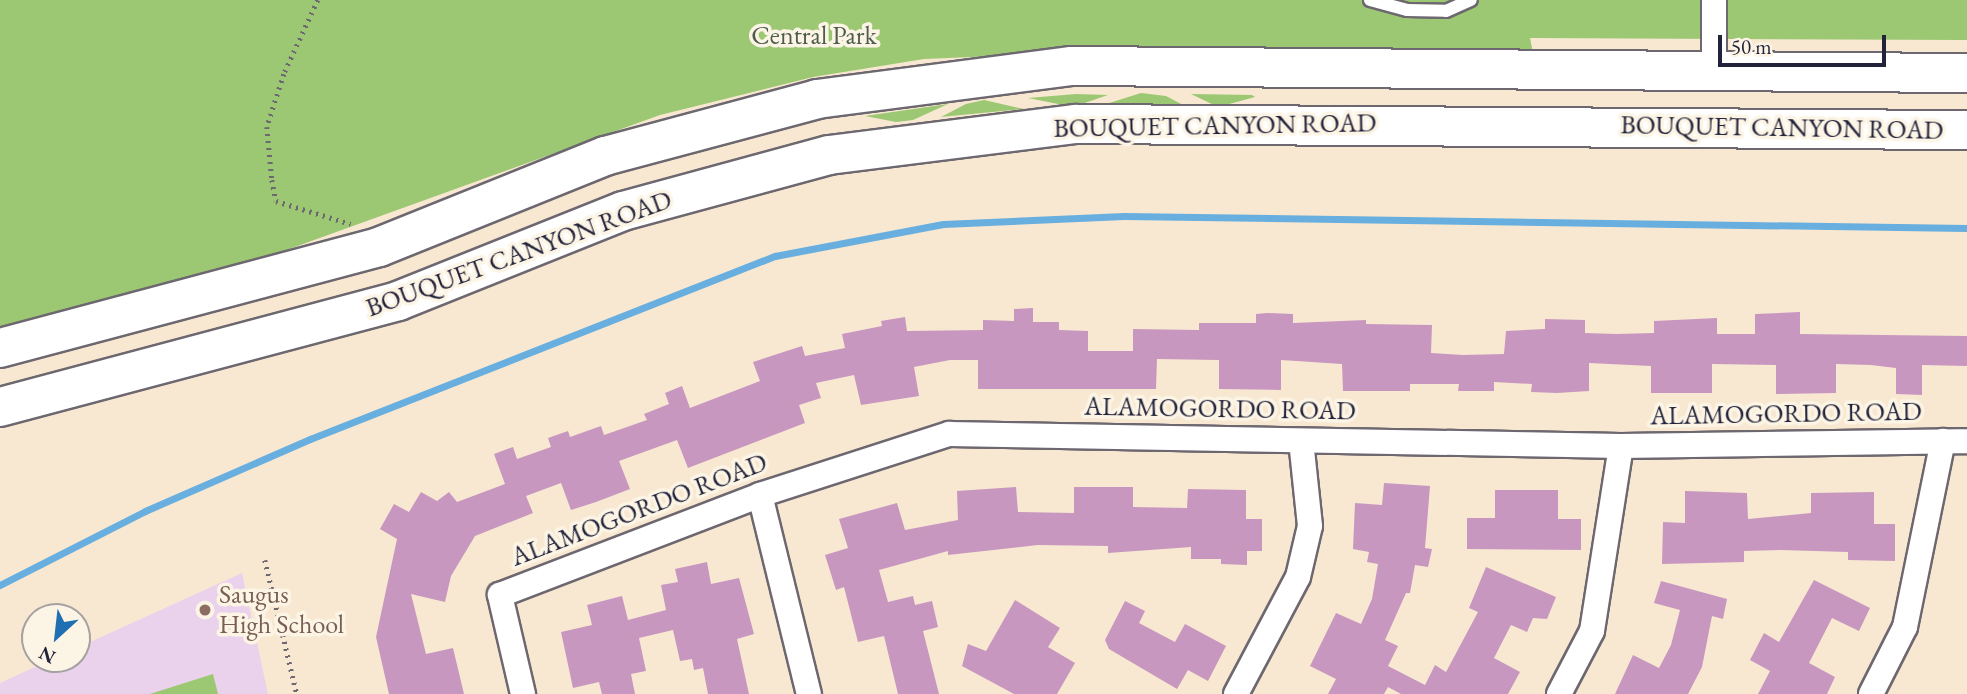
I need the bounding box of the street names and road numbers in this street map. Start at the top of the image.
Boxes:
street label: BOUQUET CANYON ROAD [1053,108,1377,144]
street label: BOUQUET CANYON ROAD [1620,110,1944,146]
street label: BOUQUET CANYON ROAD [362,184,676,324]
street label: ALAMOGORDO ROAD [1084,391,1356,427]
street label: ALAMOGORDO ROAD [1650,396,1922,432]
street label: ALAMOGORDO ROAD [507,447,771,573]

